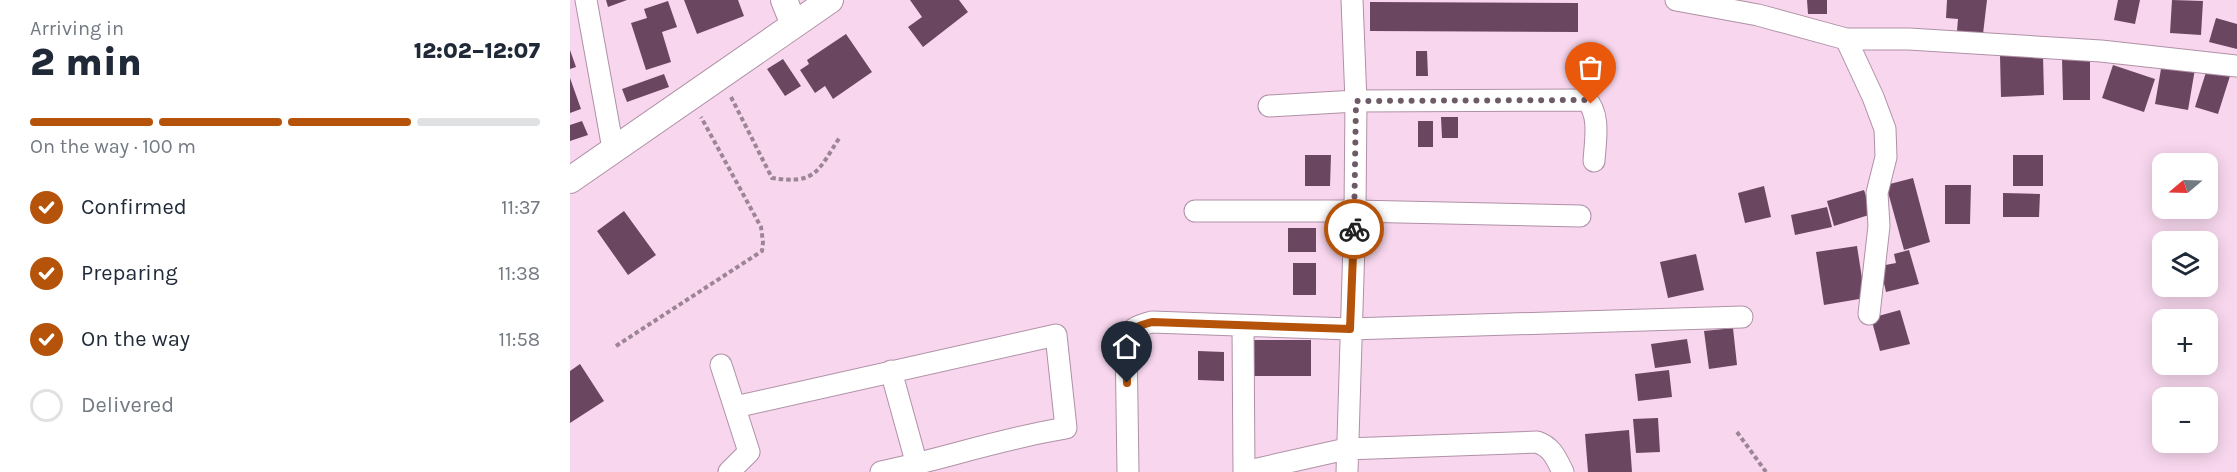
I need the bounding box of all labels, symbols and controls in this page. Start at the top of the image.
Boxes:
text: Arriving in [30,17,124,40]
text: 12:02–12:07 [414,38,540,64]
text: 2 min [30,39,142,85]
pin [1565,42,1616,104]
icon: bag [1574,51,1607,84]
text: On the way · 100 m [30,135,196,158]
north arrow [2152,153,2218,219]
map controls [2152,153,2218,453]
icon: check [30,191,63,224]
text: Confirmed [81,194,187,220]
text: 11:37 [501,196,540,219]
courier [1324,199,1384,259]
icon: bike [1338,213,1371,246]
button: layers [2152,231,2218,297]
icon: check [30,257,63,290]
text: Preparing [81,260,178,286]
text: 11:38 [498,262,540,285]
button: + [2152,309,2218,375]
pin [1101,321,1152,383]
icon: check [30,323,63,356]
text: On the way [81,326,190,352]
text: 11:58 [499,328,540,351]
icon: home [1110,330,1143,363]
button: − [2152,387,2218,453]
text: Delivered [81,392,174,418]

